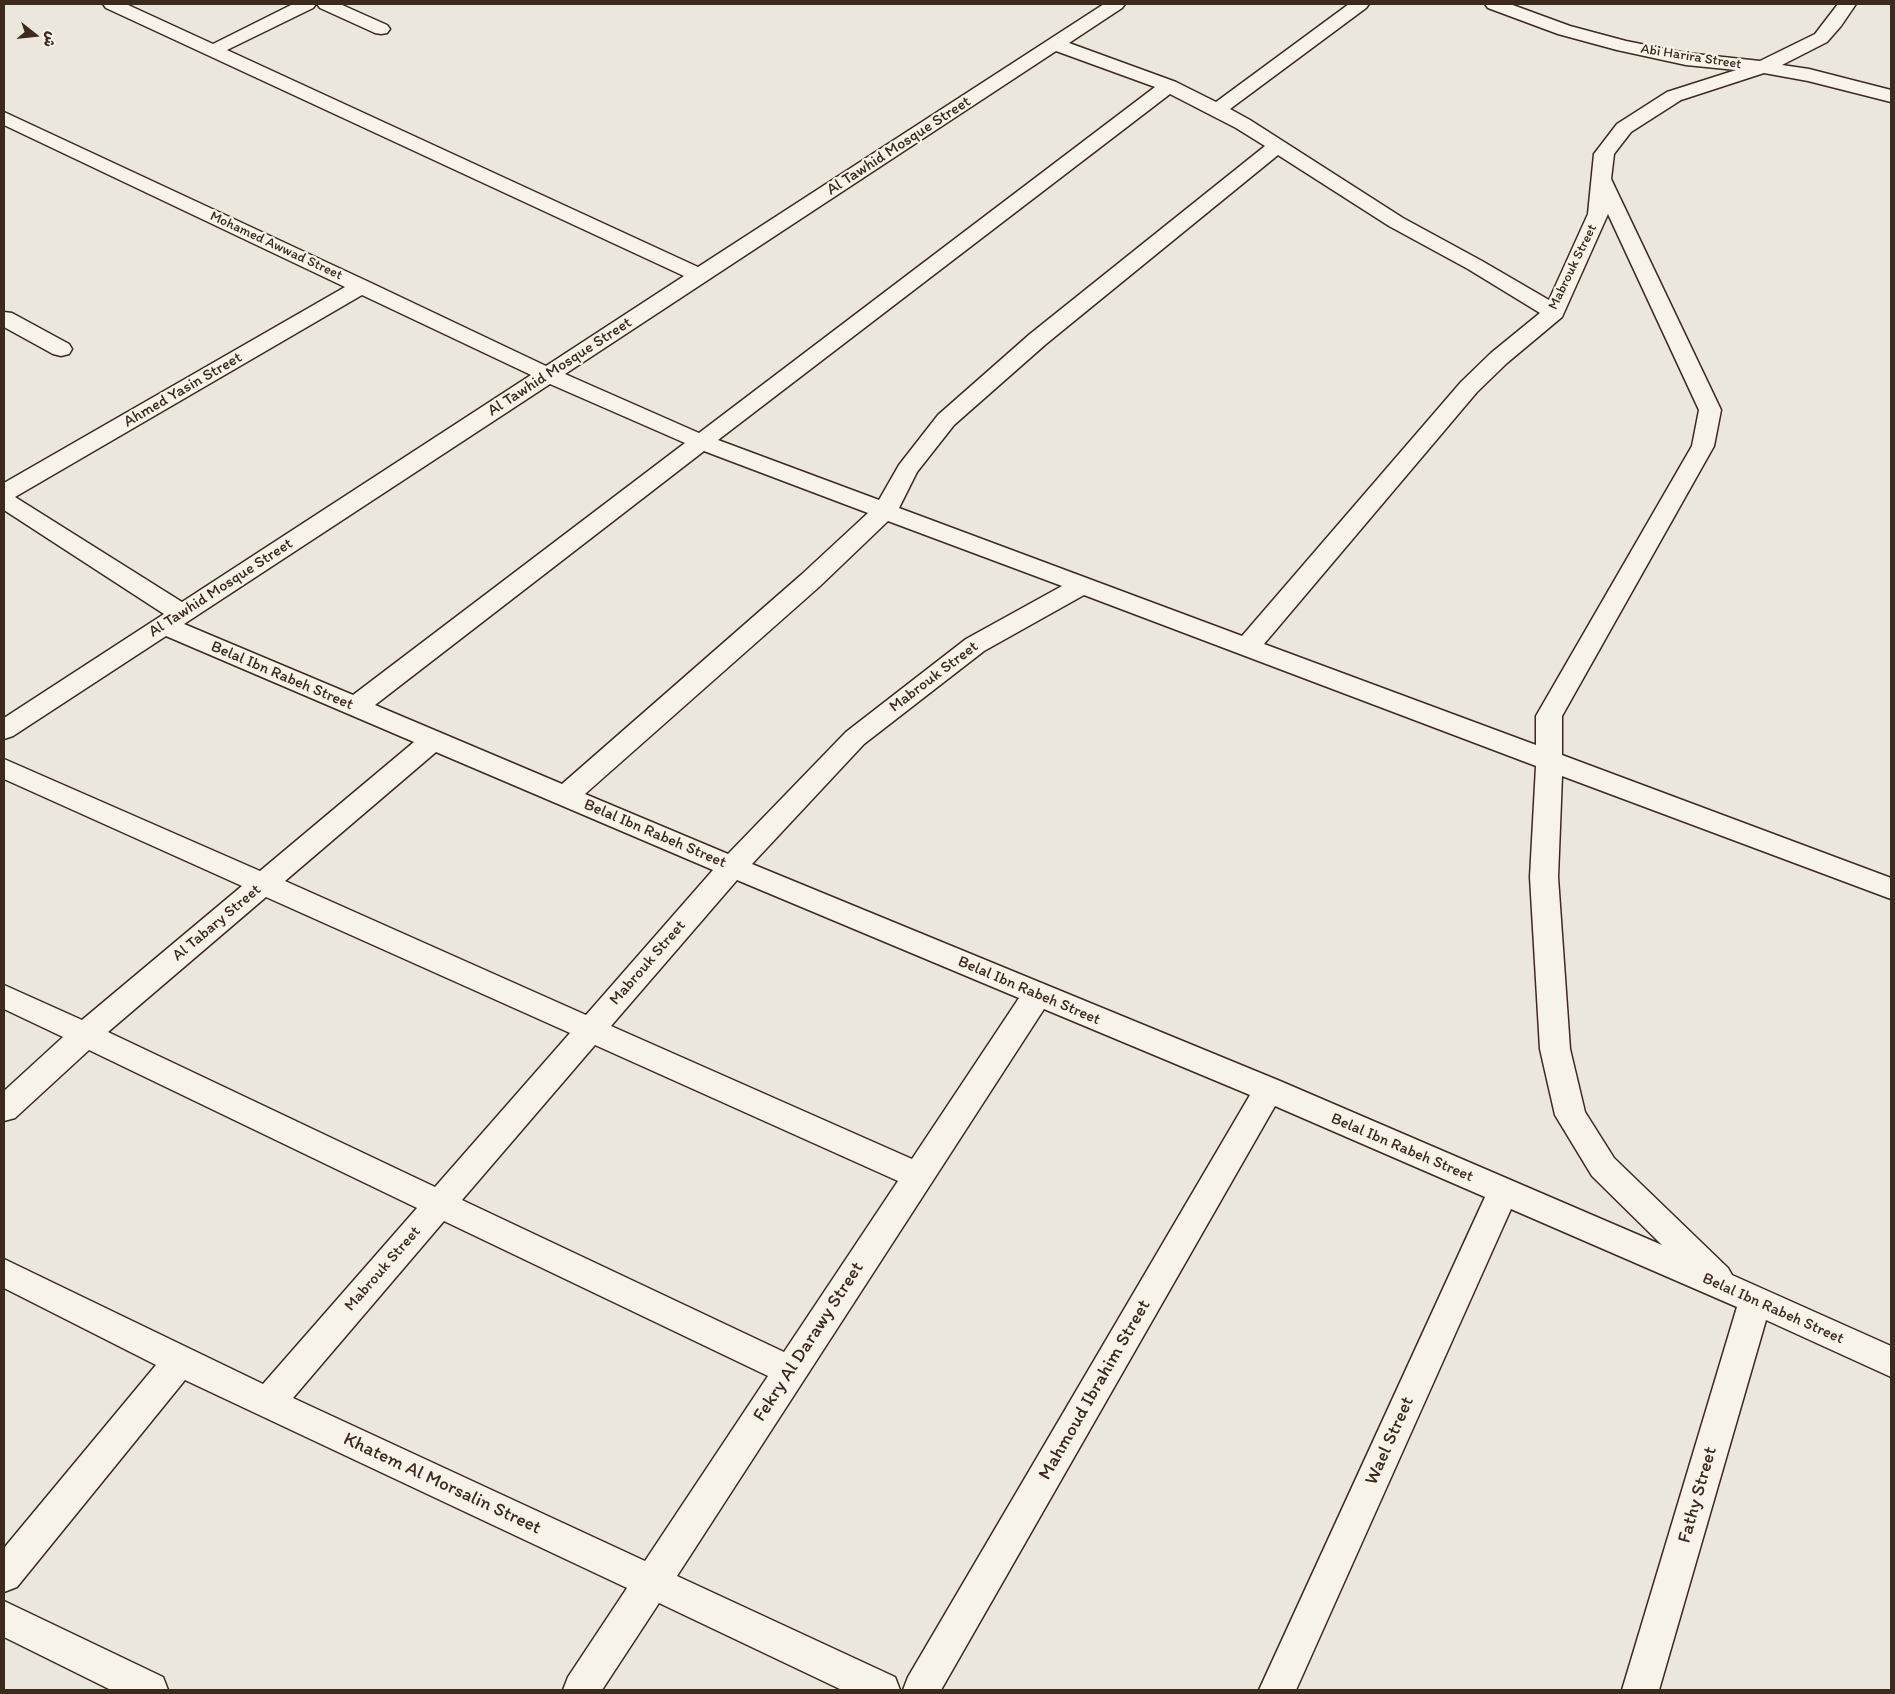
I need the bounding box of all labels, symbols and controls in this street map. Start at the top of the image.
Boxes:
north arrow [10,10,60,60]
text: ش [40,30,60,49]
street label: Abi Harira Street [1639,41,1743,73]
street label: Al Tawhid Mosque Street [823,92,975,200]
street label: Mohamed Awwad Street [207,208,345,284]
street label: Mabrouk Street [1545,221,1601,313]
street label: Al Tawhid Mosque Street [484,313,636,421]
street label: Ahmed Yasin Street [120,348,246,432]
street label: Al Tawhid Mosque Street [145,534,297,642]
street label: Belal Ibn Rabeh Street [208,637,356,715]
street label: Mabrouk Street [886,637,982,717]
street label: Belal Ibn Rabeh Street [581,795,729,873]
street label: Al Tabary Street [169,880,265,966]
street label: Mabrouk Street [606,917,690,1009]
street label: Belal Ibn Rabeh Street [955,952,1103,1030]
street label: Belal Ibn Rabeh Street [1328,1109,1476,1187]
street label: Mabrouk Street [341,1223,425,1315]
street label: Fekry Al Darawy Street [749,1258,869,1426]
street label: Belal Ibn Rabeh Street [1699,1269,1847,1349]
street label: Mahmoud Ibrahim Street [1034,1296,1156,1484]
street label: Wael Street [1360,1393,1420,1489]
street label: Khatem Al Morsalin Street [339,1428,545,1540]
street label: Fathy Street [1673,1444,1723,1546]

